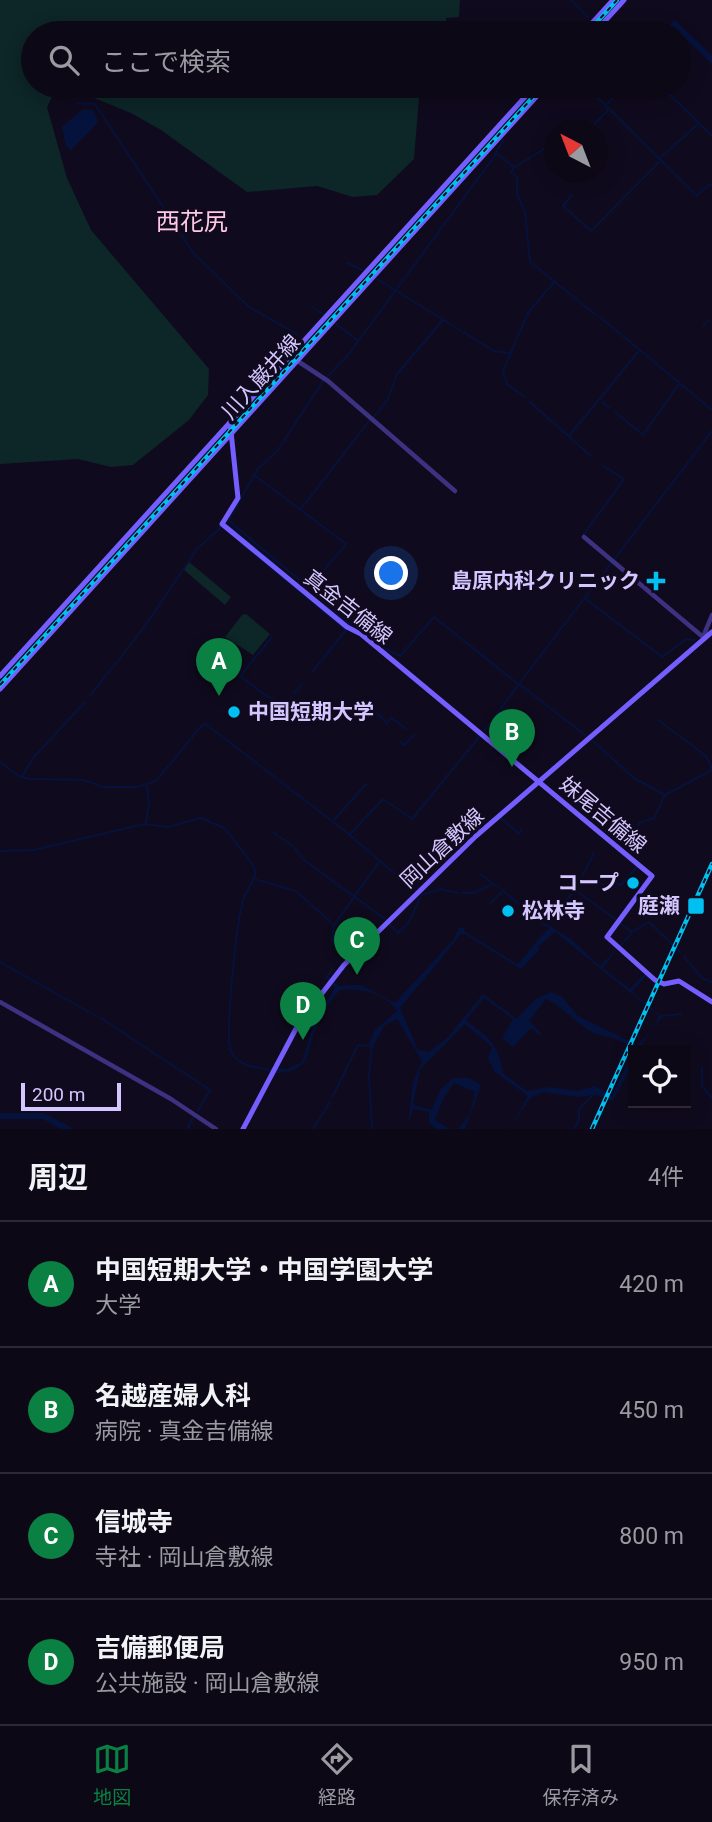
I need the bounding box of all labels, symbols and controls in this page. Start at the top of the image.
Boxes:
search box [21,21,691,98]
icon: search [45,41,83,79]
text: ここで検索 [101,47,231,77]
north arrow [544,119,607,182]
district label: 西花尻 [156,208,228,236]
street label: 川入巌井線 [217,330,305,424]
your location [374,556,408,590]
street label: 真金吉備線 [299,565,397,649]
place label: 島原内科クリニック [451,569,640,593]
marker: 島原内科クリニック [646,571,666,591]
pin: A [196,638,242,696]
place label: 中国短期大学 [248,700,374,724]
marker: 中国短期大学 [226,704,242,720]
pin: B [489,709,535,767]
street label: 妹尾吉備線 [555,772,651,858]
street label: 岡山倉敷線 [395,803,489,893]
place label: コープ [557,871,619,895]
marker: コープ [625,875,641,891]
place label: 庭瀬 [638,894,680,918]
marker: 庭瀬 [686,896,706,916]
place label: 松林寺 [522,899,585,923]
marker: 松林寺 [500,903,516,919]
pin: C [334,917,380,975]
pin: D [280,982,326,1040]
map controls [628,1045,691,1108]
button: locate [628,1045,691,1108]
scale bar [21,1080,121,1112]
text: 200 m [32,1083,85,1106]
text: 周辺 [28,1160,88,1195]
text: 4件 [648,1164,684,1191]
text: 中国短期大学・中国学園大学 [95,1255,433,1285]
text: A [43,1271,59,1298]
text: 420 m [619,1271,684,1298]
text: 大学 [95,1292,141,1319]
text: 名越産婦人科 [95,1381,251,1411]
text: B [44,1397,58,1424]
text: 450 m [619,1397,684,1424]
text: 病院 · 真金吉備線 [95,1418,273,1445]
text: 信城寺 [95,1507,173,1537]
text: C [43,1523,59,1550]
text: 800 m [619,1523,684,1550]
text: 寺社 · 岡山倉敷線 [95,1544,273,1571]
text: 吉備郵便局 [95,1633,225,1663]
text: D [44,1649,58,1676]
text: 950 m [619,1649,684,1676]
text: 公共施設 · 岡山倉敷線 [95,1670,319,1697]
tab: 地図 [93,1740,131,1809]
tab: 経路 [318,1740,356,1809]
tab: 保存済み [543,1740,619,1809]

